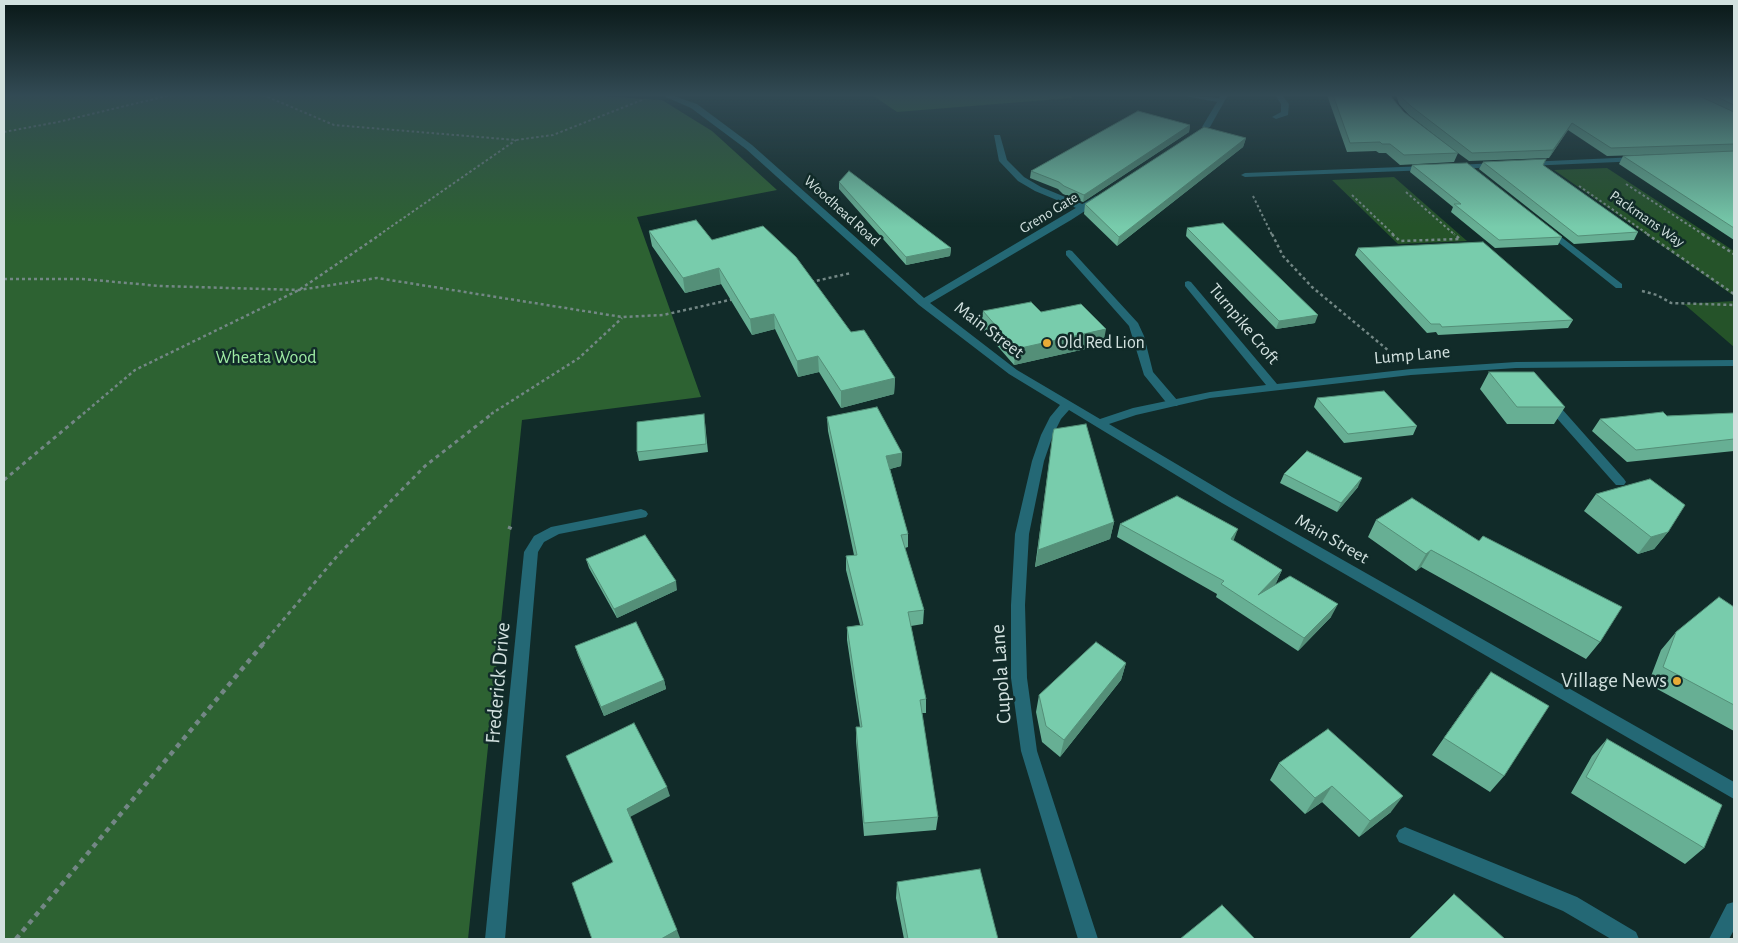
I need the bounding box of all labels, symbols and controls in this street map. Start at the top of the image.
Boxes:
street label: Woodhead Road [800,172,884,250]
street label: Packmans Way [1606,187,1688,251]
street label: Greno Gate [1016,188,1082,238]
street label: Turnpike Croft [1204,279,1284,369]
street label: Main Street [950,297,1028,363]
place label: Old Red Lion [1057,332,1145,354]
marker: Old Red Lion [1041,337,1053,349]
street label: Lump Lane [1373,341,1451,369]
park label: Wheata Wood [215,347,317,369]
street label: Main Street [1291,509,1373,569]
street label: Frederick Drive [480,621,516,745]
street label: Cupola Lane [985,624,1017,724]
place label: Village News [1561,668,1667,694]
marker: Village News [1671,675,1683,687]

